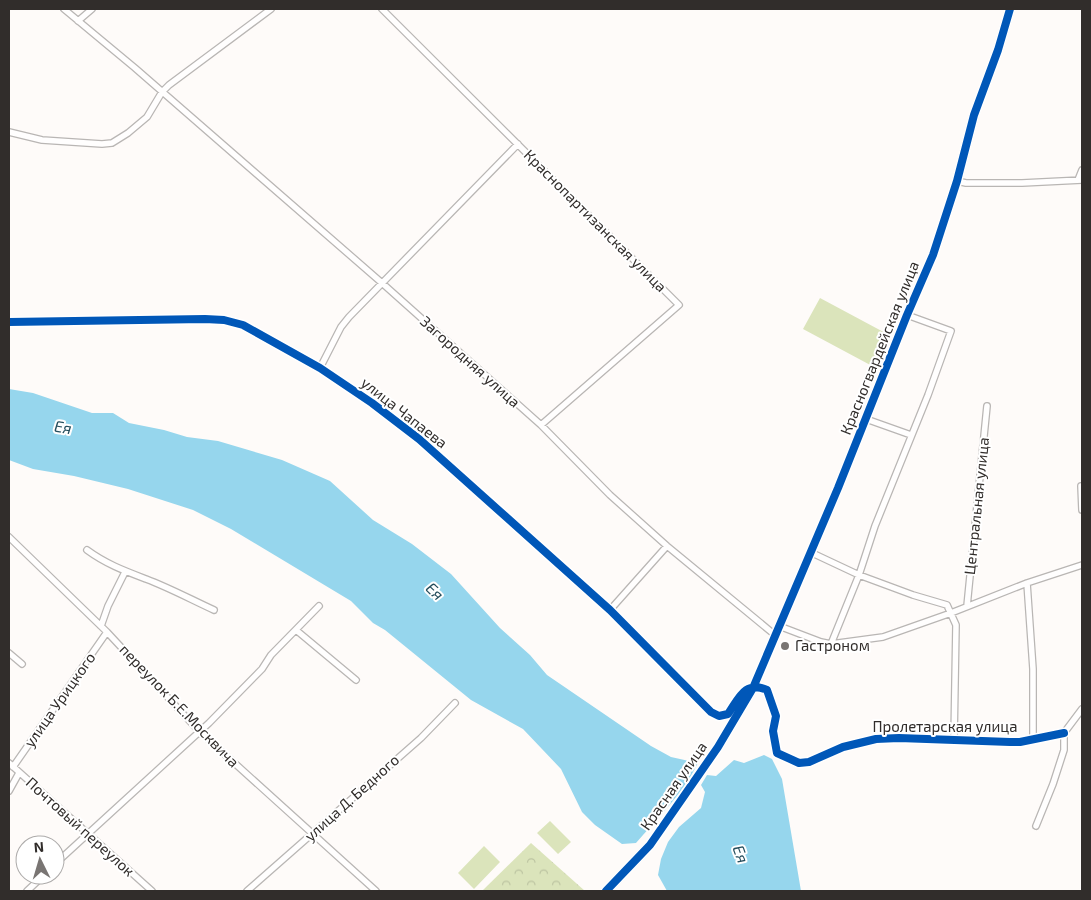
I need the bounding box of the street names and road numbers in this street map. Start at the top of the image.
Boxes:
street label: Краснопартизанская улица [520,145,671,296]
street label: Красногвардейская улица [836,258,923,437]
street label: Загородняя улица [416,312,524,412]
street label: улица Чапаева [357,373,451,452]
street label: Центральная улица [960,436,993,576]
street label: переулок Б.Е.Москвича [116,640,243,771]
street label: улица Урицкого [20,649,99,751]
street label: Пролетарская улица [873,717,1017,736]
street label: Красная улица [636,738,711,834]
street label: улица Д. Бедного [300,750,403,845]
street label: Почтовый переулок [22,773,139,880]

